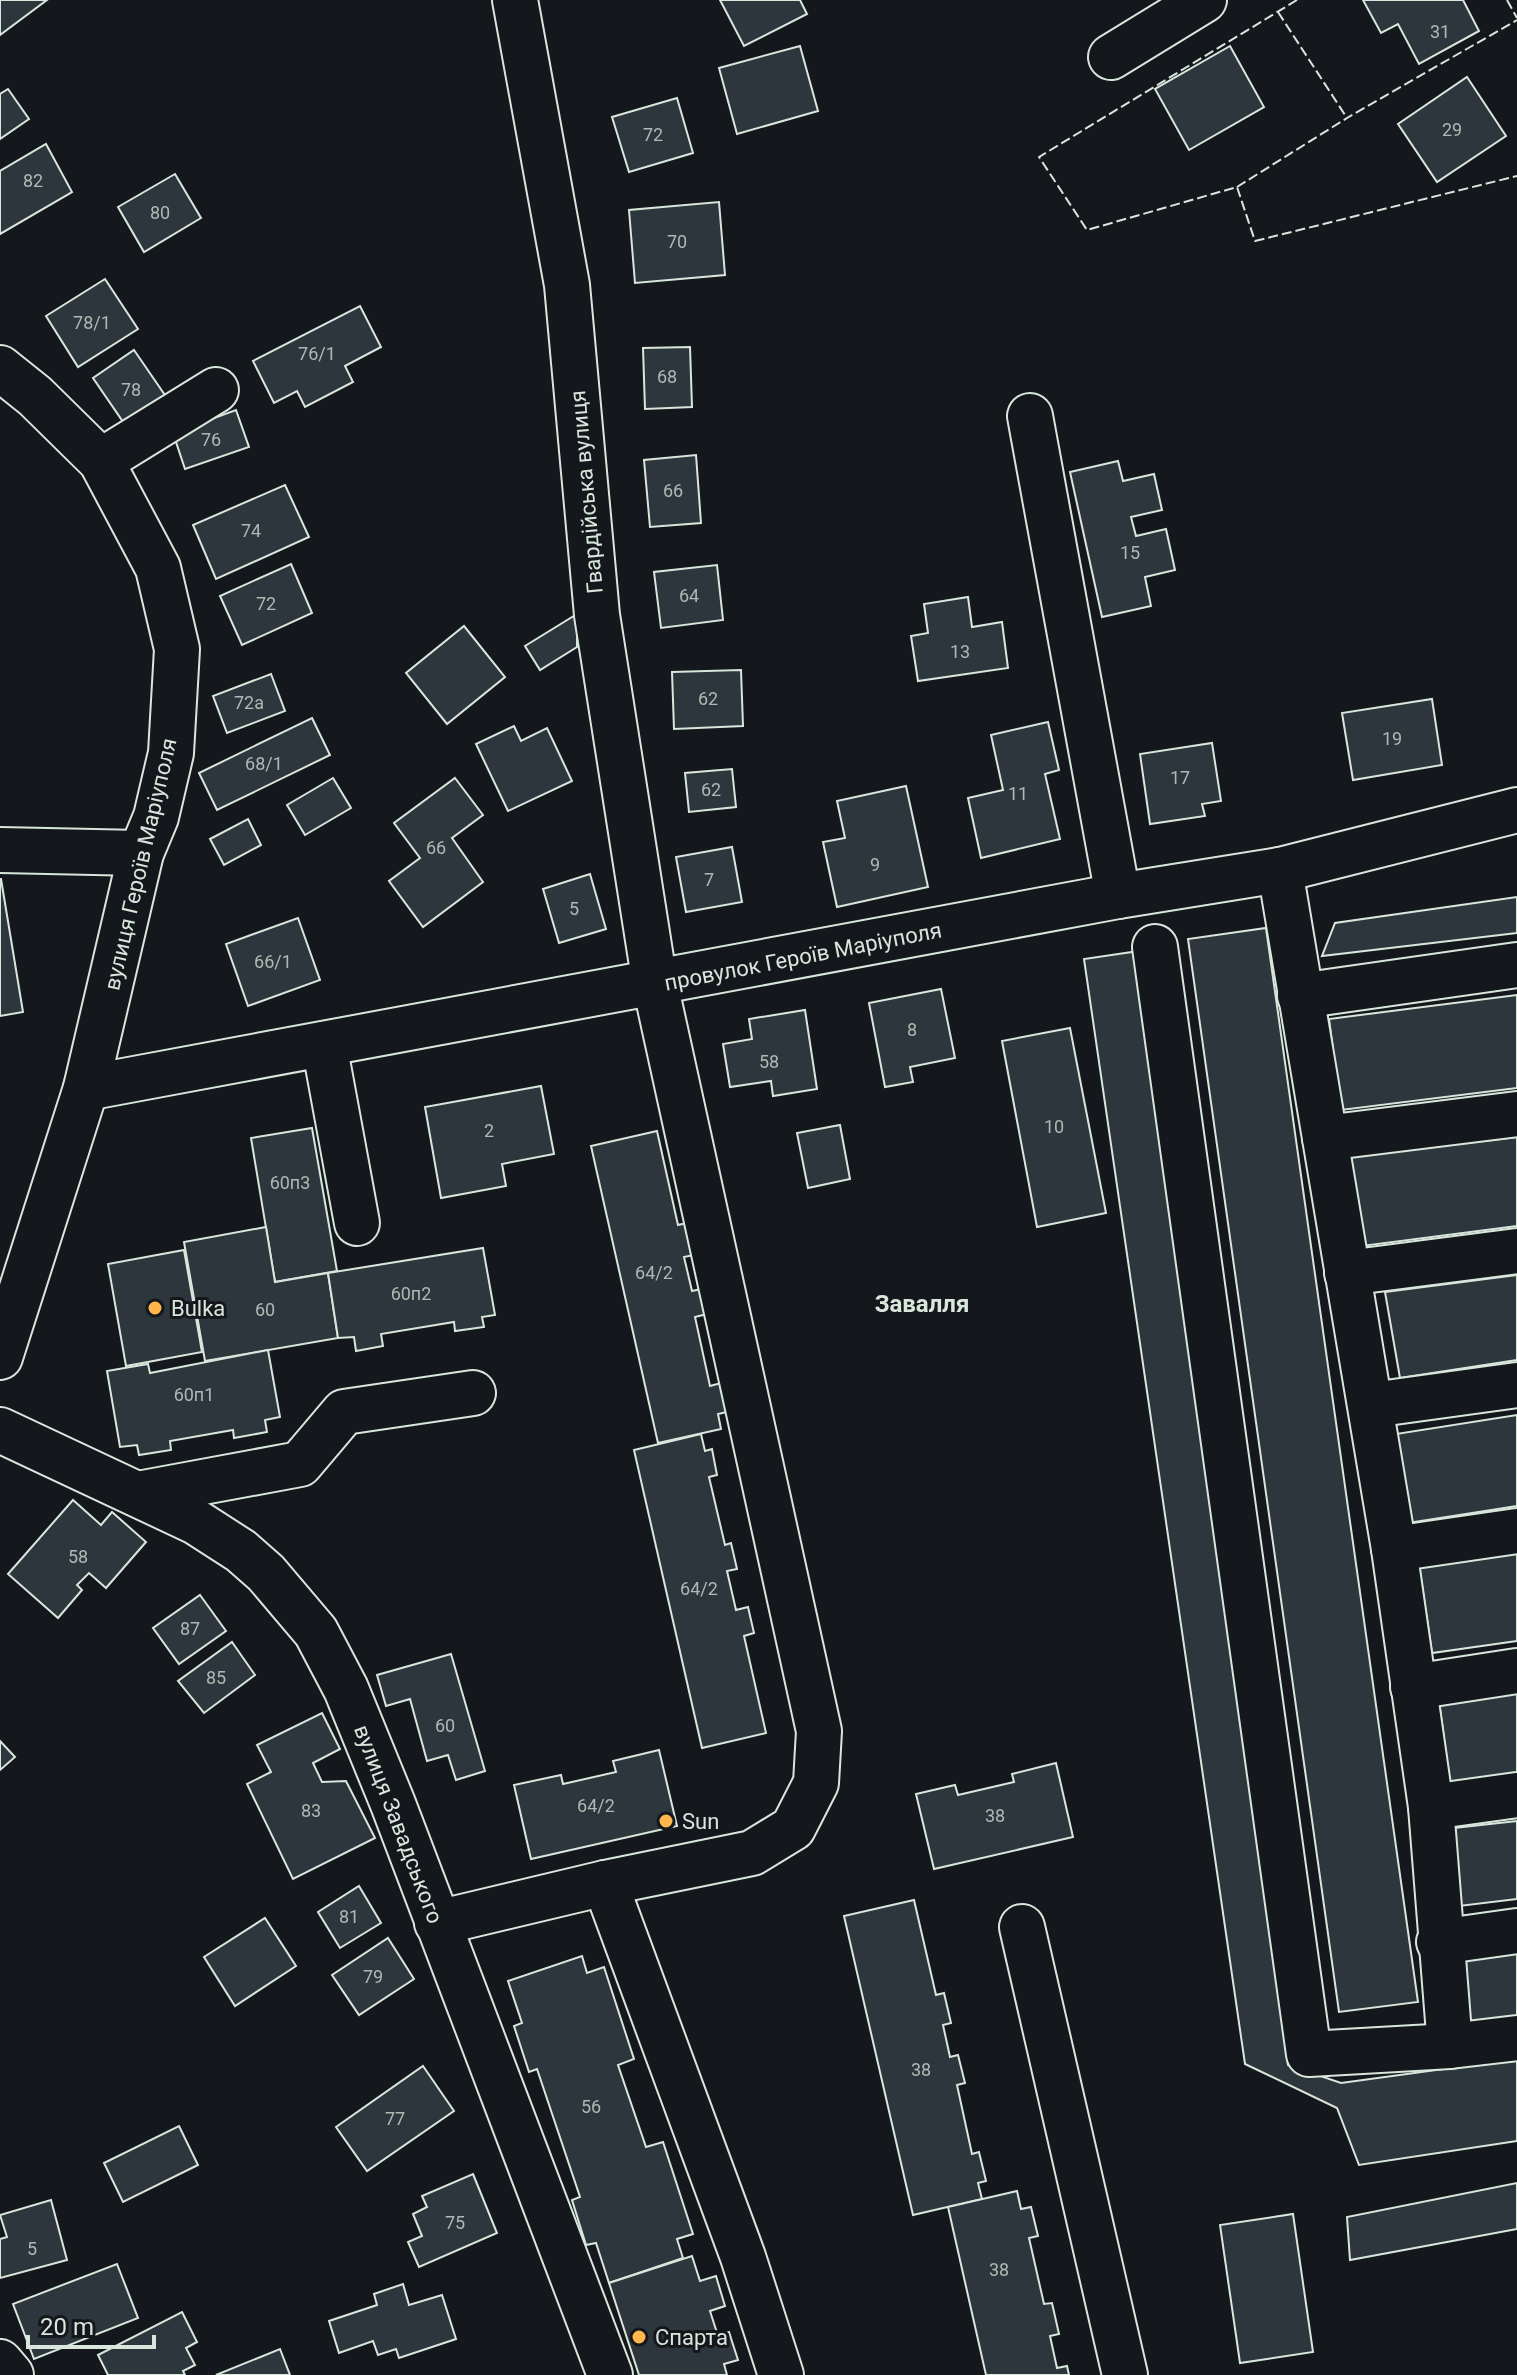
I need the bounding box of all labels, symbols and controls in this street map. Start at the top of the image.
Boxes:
house number: 31 [1430,21,1450,42]
house number: 29 [1442,119,1462,140]
house number: 72 [643,124,663,145]
house number: 82 [23,170,43,191]
house number: 80 [150,202,170,223]
house number: 70 [667,231,687,252]
house number: 78/1 [73,312,111,333]
house number: 76/1 [298,343,336,364]
house number: 68 [657,366,677,387]
house number: 78 [121,379,141,400]
street label: Гвардійська вулиця [565,389,608,595]
house number: 76 [201,429,221,450]
house number: 66 [663,480,683,501]
house number: 74 [241,520,261,541]
house number: 15 [1120,542,1140,563]
house number: 64 [679,585,699,606]
house number: 72 [256,593,276,614]
house number: 13 [950,641,970,662]
house number: 62 [698,688,718,709]
house number: 72а [234,692,264,713]
house number: 19 [1382,728,1402,749]
street label: вулиця Героїв Маріуполя [99,736,182,993]
house number: 68/1 [245,753,283,774]
house number: 17 [1170,767,1190,788]
house number: 62 [701,779,721,800]
house number: 11 [1008,783,1028,804]
house number: 66 [426,837,446,858]
house number: 9 [870,854,880,875]
house number: 7 [704,869,714,890]
house number: 5 [569,898,579,919]
street label: провулок Героїв Маріуполя [662,917,944,996]
house number: 66/1 [254,951,292,972]
house number: 8 [907,1019,917,1040]
house number: 58 [759,1051,779,1072]
house number: 10 [1044,1116,1064,1137]
house number: 2 [484,1120,494,1141]
house number: 60п3 [270,1172,310,1193]
house number: 64/2 [635,1262,673,1283]
house number: 60п2 [391,1283,431,1304]
district label: Завалля [875,1290,969,1318]
place label: Bulka [171,1296,225,1321]
marker: Bulka [146,1299,164,1317]
house number: 60 [255,1299,275,1320]
house number: 60п1 [174,1384,214,1405]
house number: 58 [68,1546,88,1567]
house number: 64/2 [680,1578,718,1599]
house number: 87 [180,1618,200,1639]
house number: 85 [206,1667,226,1688]
house number: 60 [435,1715,455,1736]
street label: вулиця Завадського [349,1721,448,1927]
house number: 64/2 [577,1795,615,1816]
house number: 83 [301,1800,321,1821]
house number: 38 [985,1805,1005,1826]
place label: Sun [682,1809,719,1834]
marker: Sun [657,1812,675,1830]
house number: 81 [339,1906,359,1927]
house number: 79 [363,1966,383,1987]
house number: 38 [911,2059,931,2080]
house number: 56 [581,2096,601,2117]
house number: 77 [385,2108,405,2129]
house number: 75 [445,2212,465,2233]
house number: 5 [27,2238,37,2259]
house number: 38 [989,2259,1009,2280]
scale bar [28,2299,154,2349]
text: 20 m [40,2313,94,2341]
place label: Спарта [655,2325,728,2350]
marker: Спарта [630,2328,648,2346]

